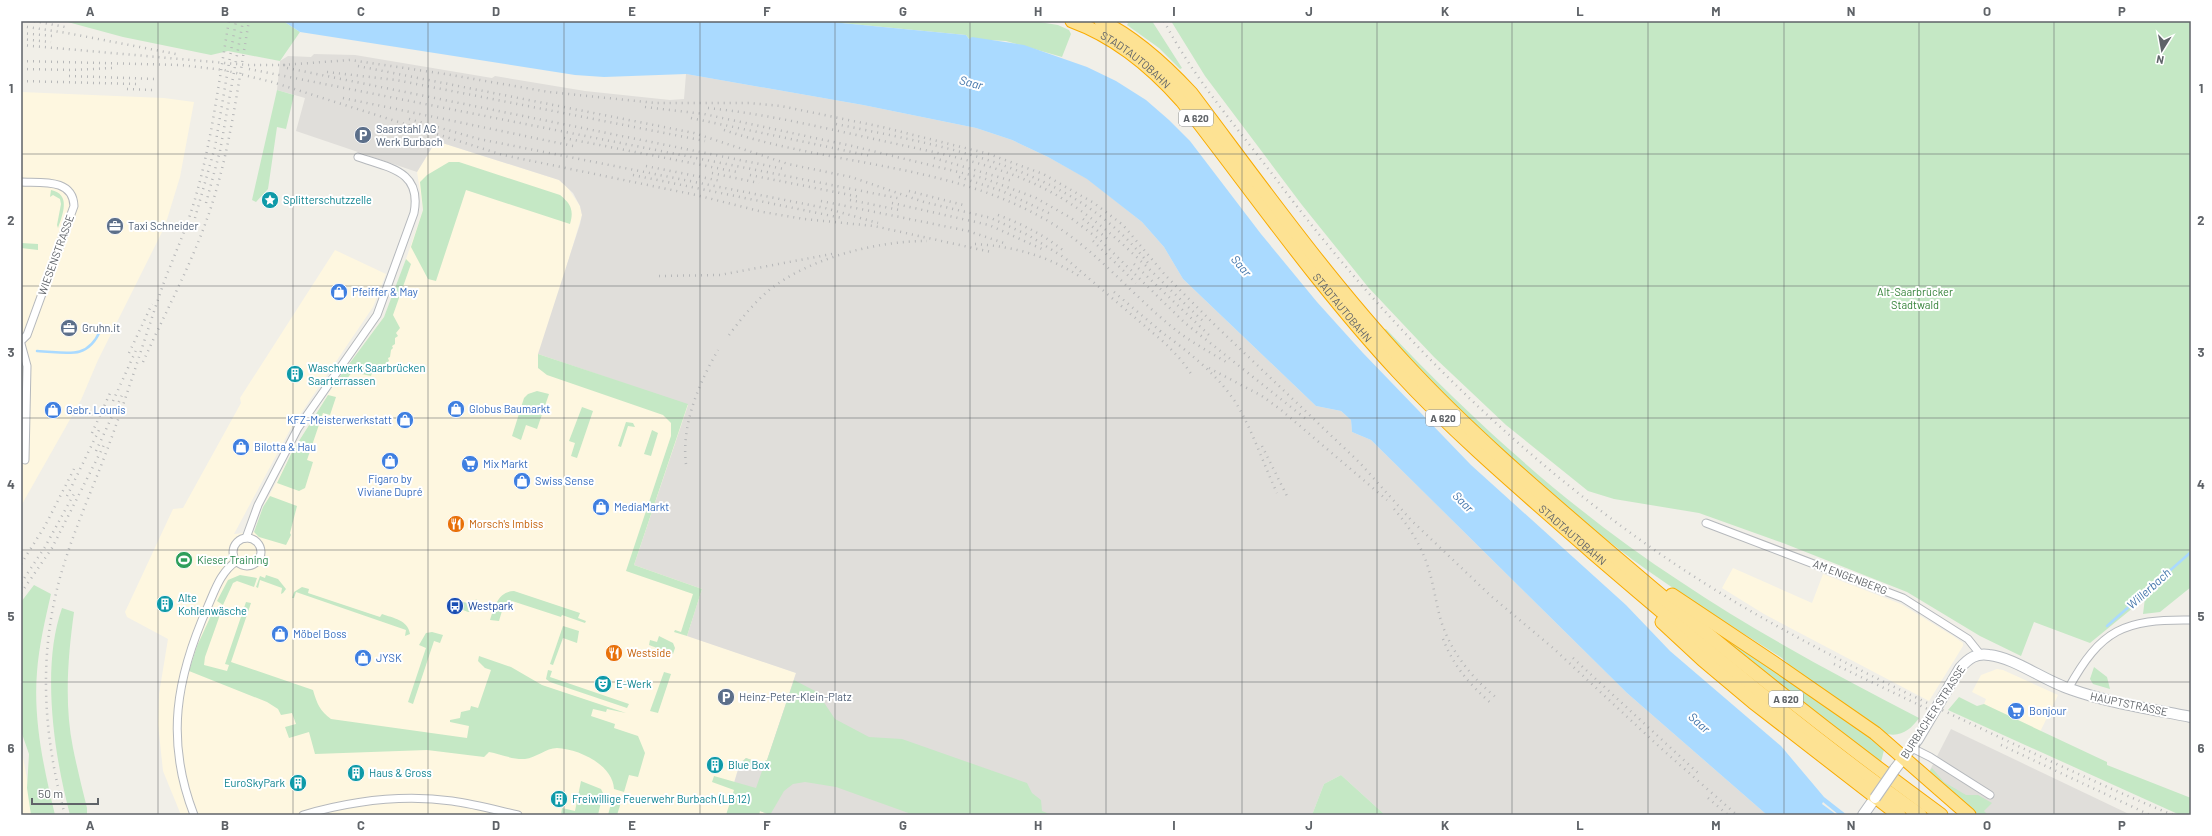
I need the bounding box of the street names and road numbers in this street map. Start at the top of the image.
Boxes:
street label: STADTAUTOBAHN [1099,28,1173,91]
road number: A 620 [1179,110,1213,126]
street label: WIESENSTRASSE [35,212,76,297]
street label: STADTAUTOBAHN [1310,270,1375,344]
road number: A 620 [1426,410,1460,426]
street label: STADTAUTOBAHN [1537,502,1609,567]
street label: AM ENGENBERG [1811,556,1889,597]
street label: BURBACHER STRASSE [1898,662,1968,761]
street label: HAUPTSTRASSE [2089,689,2169,718]
road number: A 620 [1769,691,1803,707]

